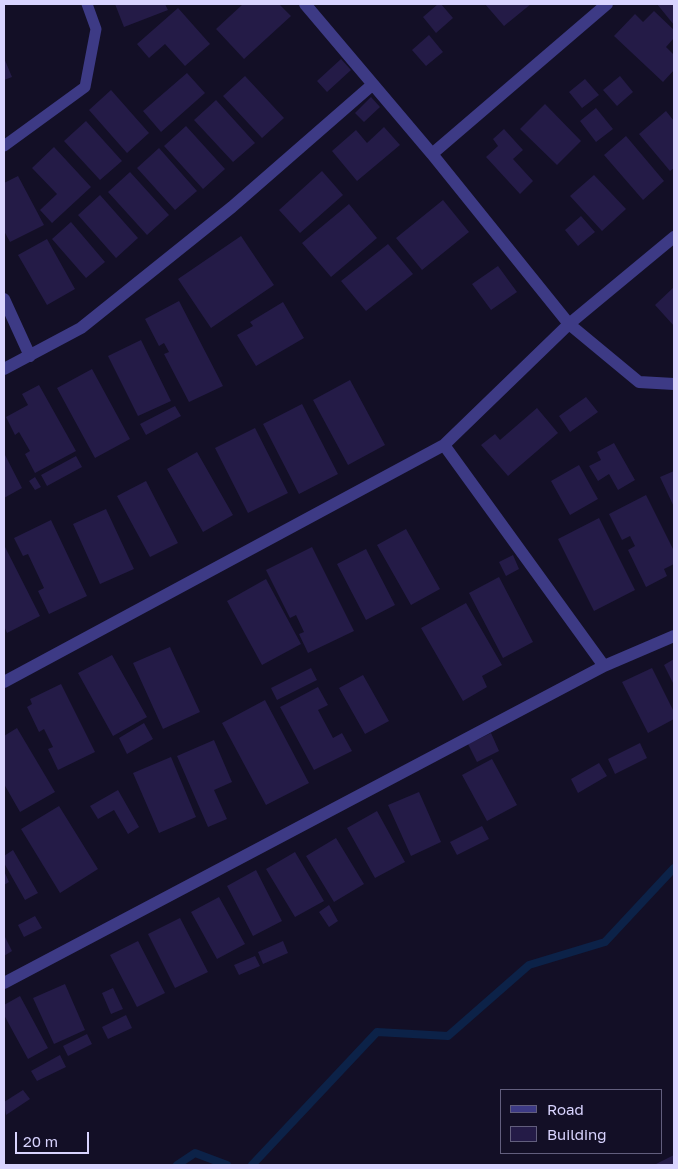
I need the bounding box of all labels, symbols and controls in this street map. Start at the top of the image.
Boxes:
legend [500,1089,663,1154]
text: Road [547,1100,584,1118]
scale bar [18,1122,91,1154]
text: Building [547,1125,607,1143]
text: 20 m [23,1132,58,1150]

